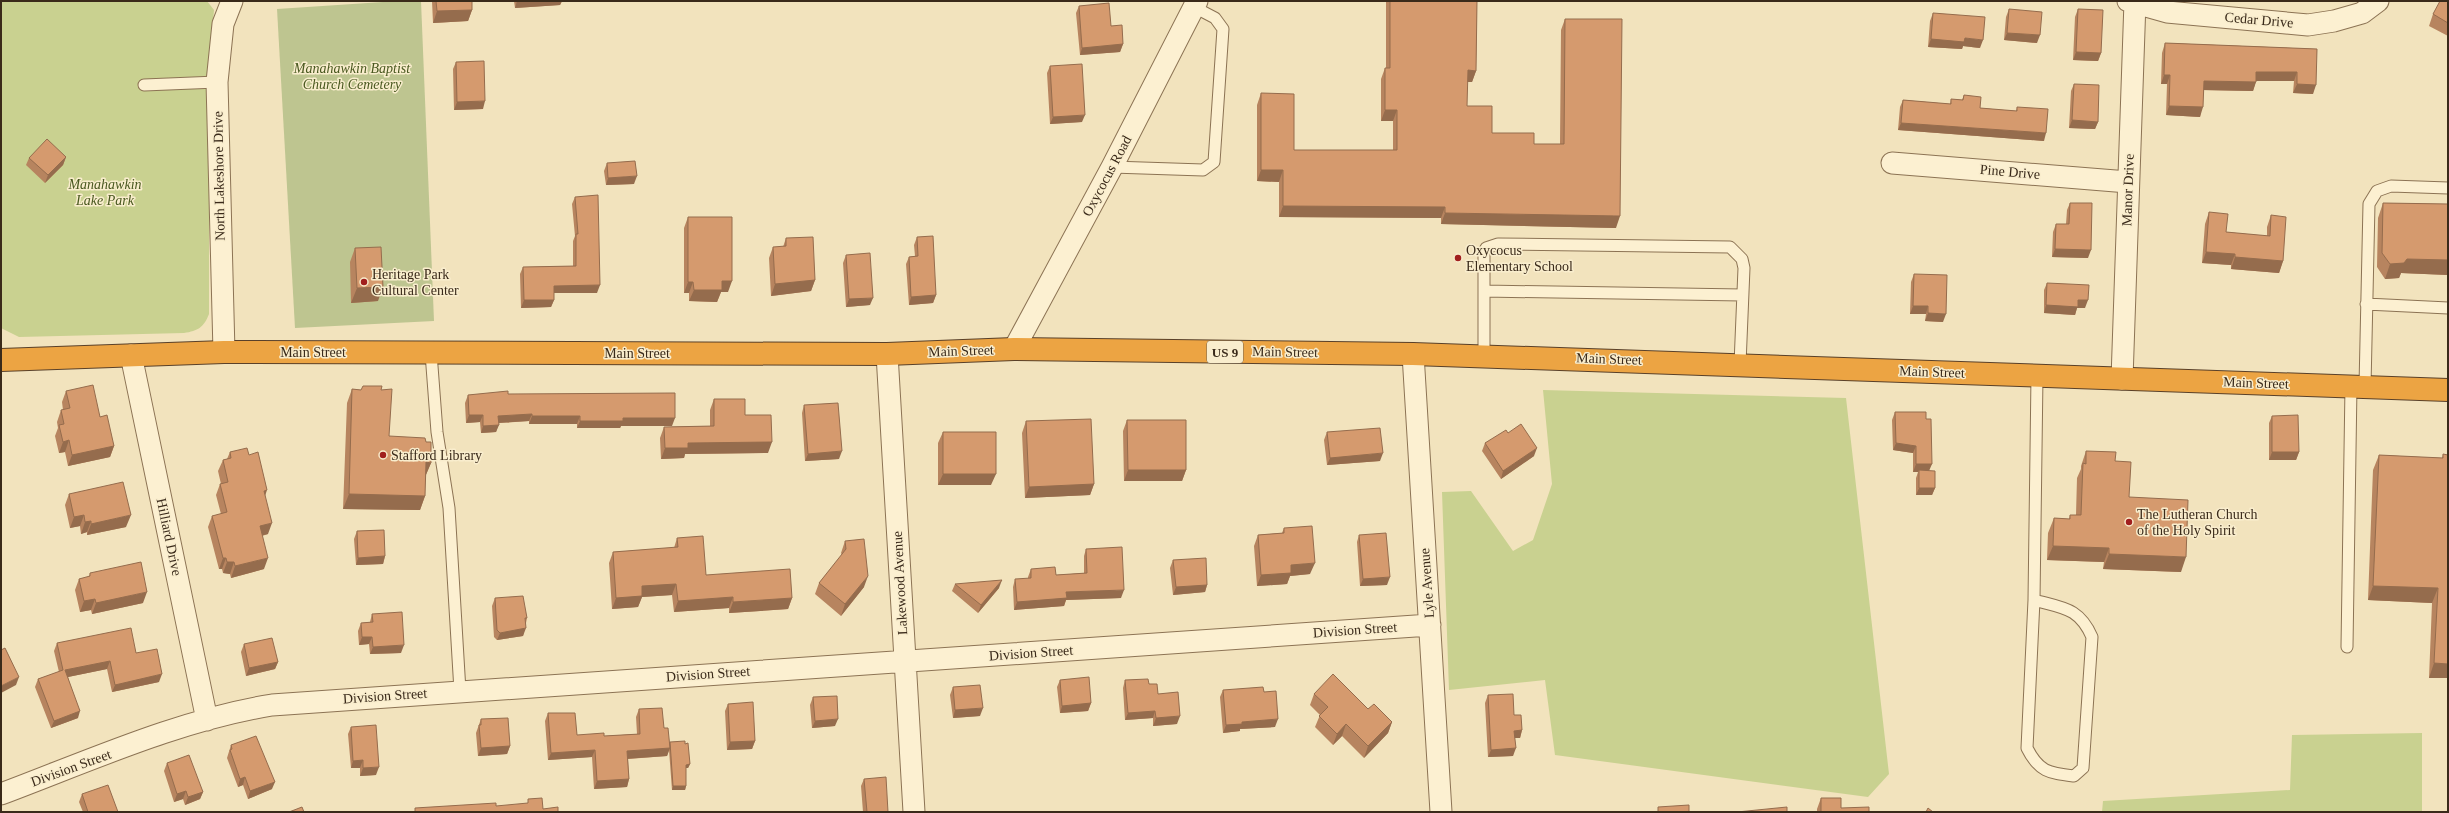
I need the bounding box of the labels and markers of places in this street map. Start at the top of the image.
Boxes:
place label: Oxycocus Elementary School [1466,243,1573,274]
marker: Oxycocus Elementary School [1453,253,1463,263]
place label: Heritage Park Cultural Center [372,267,459,298]
marker: Heritage Park Cultural Center [359,277,369,287]
place label: Stafford Library [391,448,482,463]
marker: Stafford Library [378,450,388,460]
place label: The Lutheran Church of the Holy Spirit [2137,507,2258,538]
marker: The Lutheran Church of the Holy Spirit [2124,517,2134,527]

